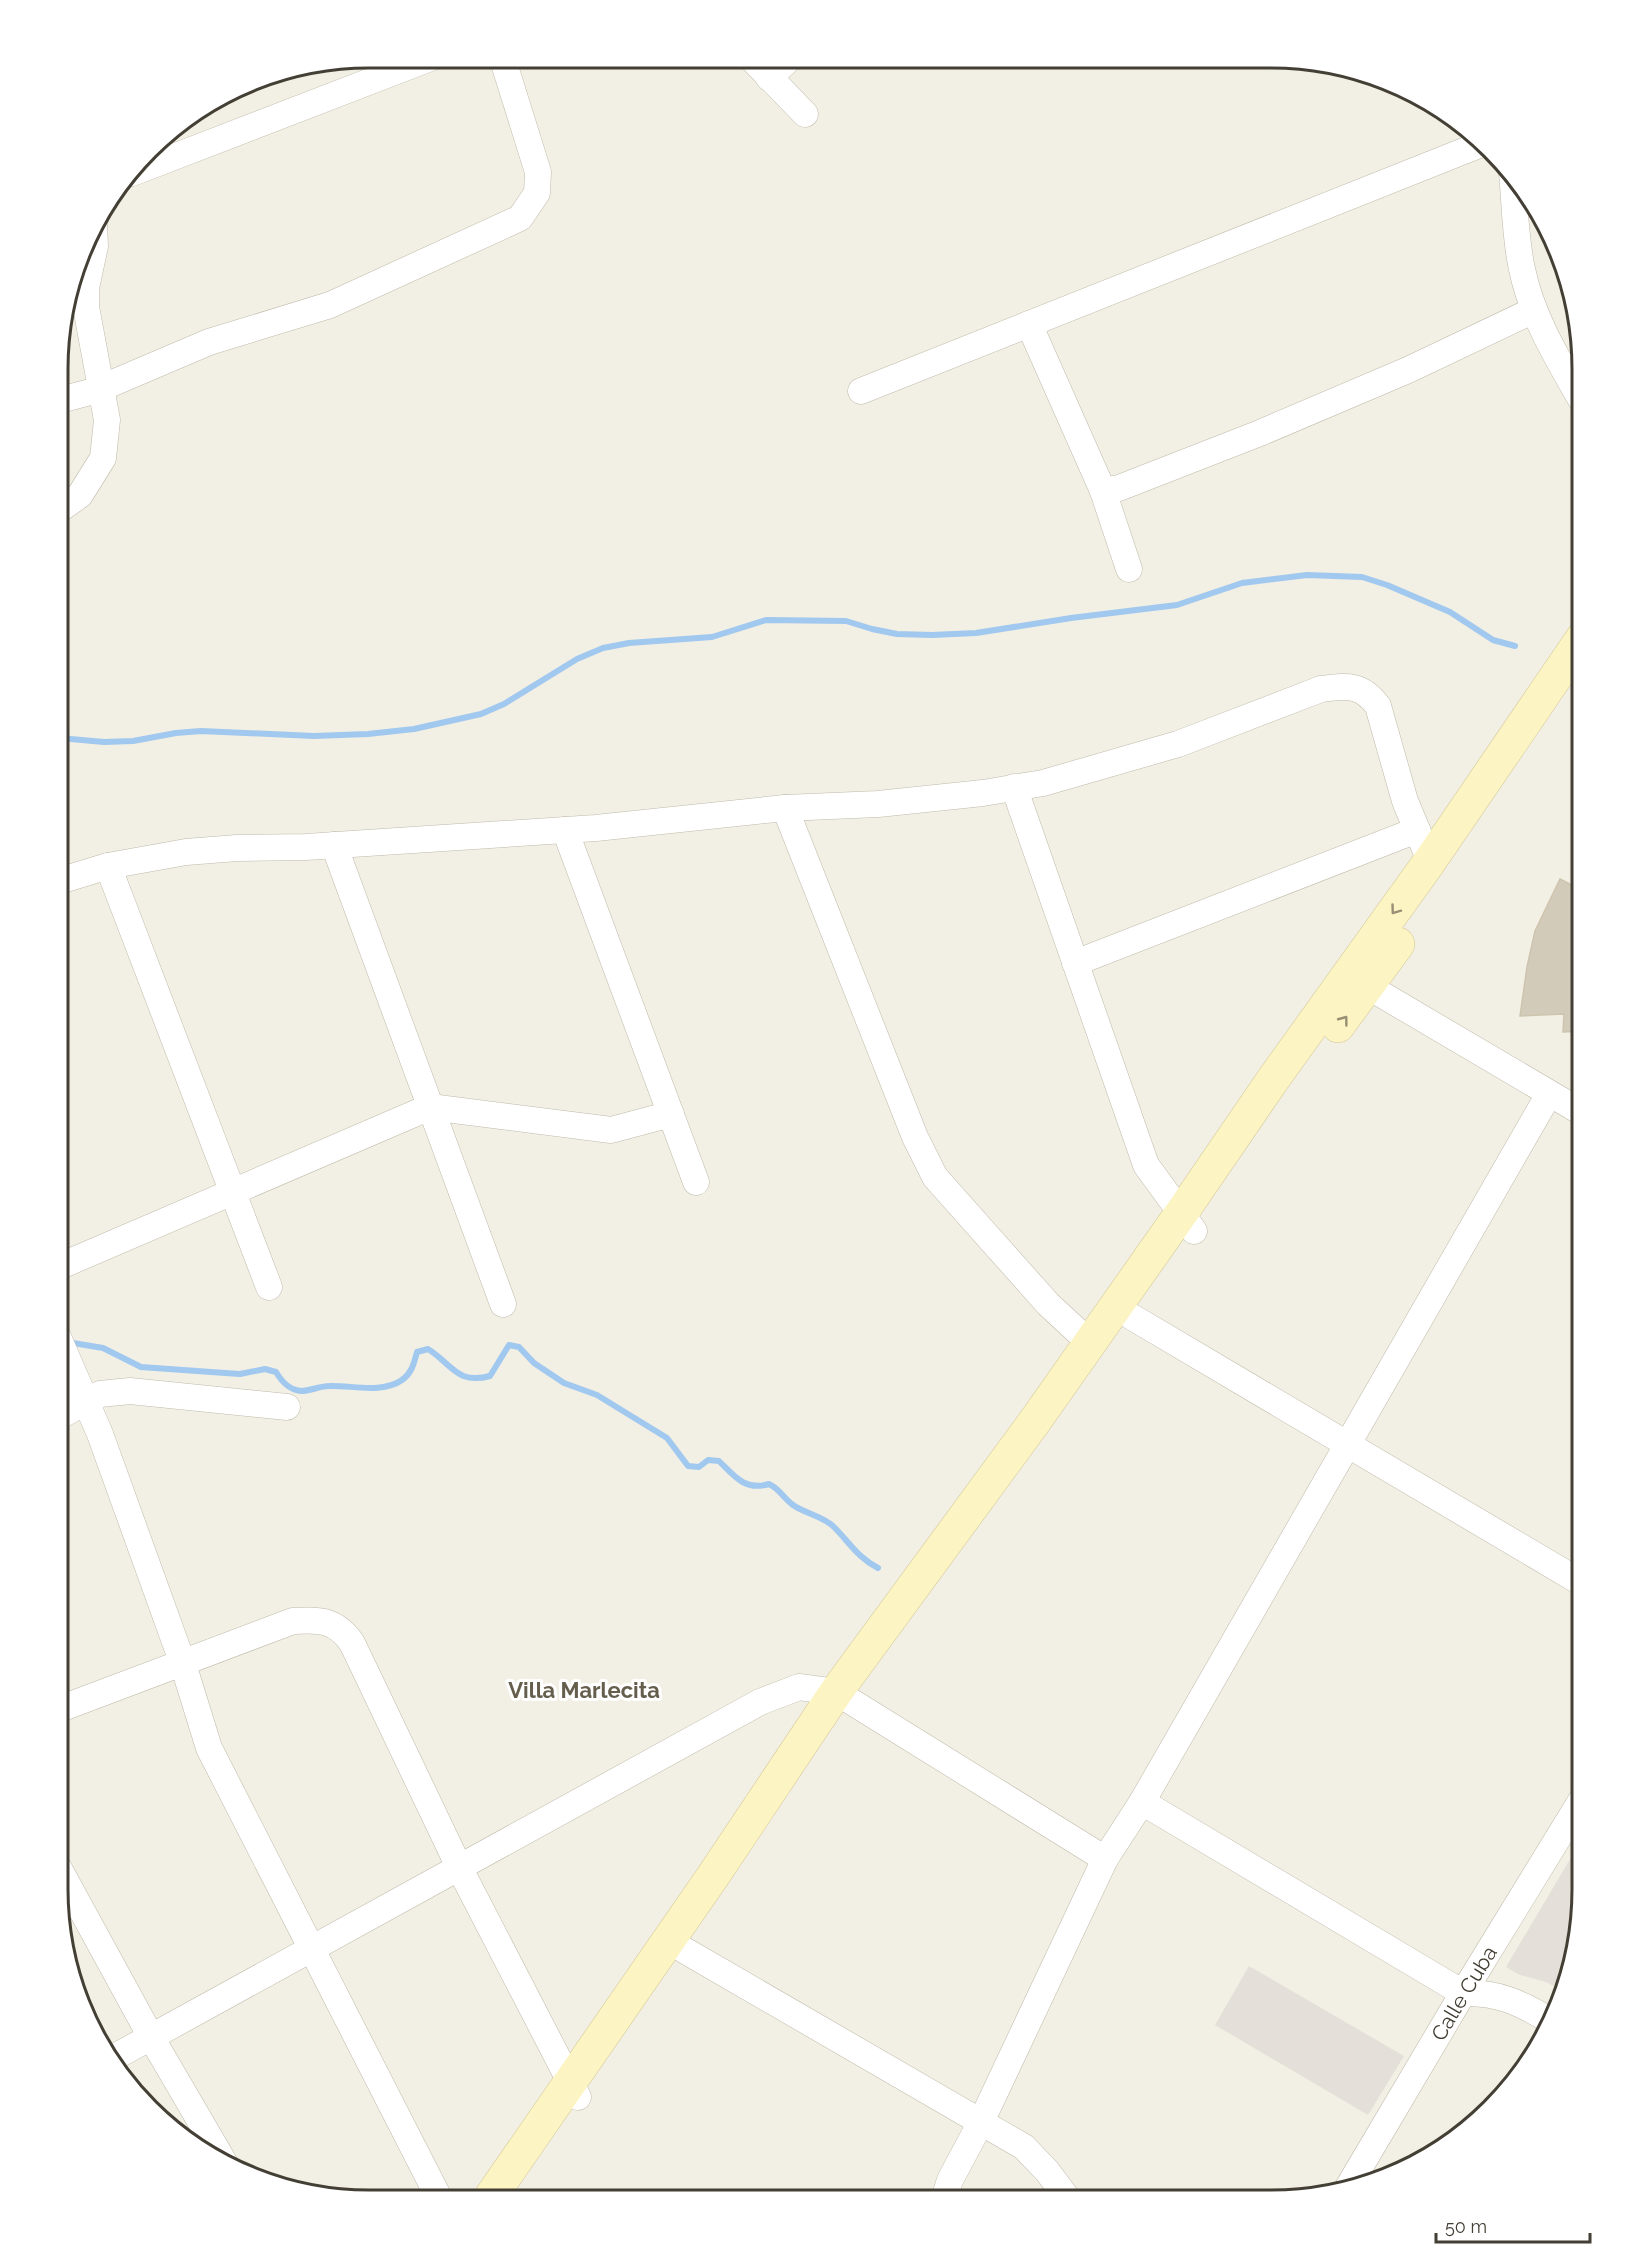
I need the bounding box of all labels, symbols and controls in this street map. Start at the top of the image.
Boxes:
one-way arrow [1391,903,1402,914]
one-way arrow [1336,1015,1347,1026]
district label: Villa Marlecita [508,1677,660,1703]
street label: Calle Cuba [1425,1941,1502,2045]
scale bar [1436,2206,1590,2244]
text: 50 m [1445,2216,1487,2237]

